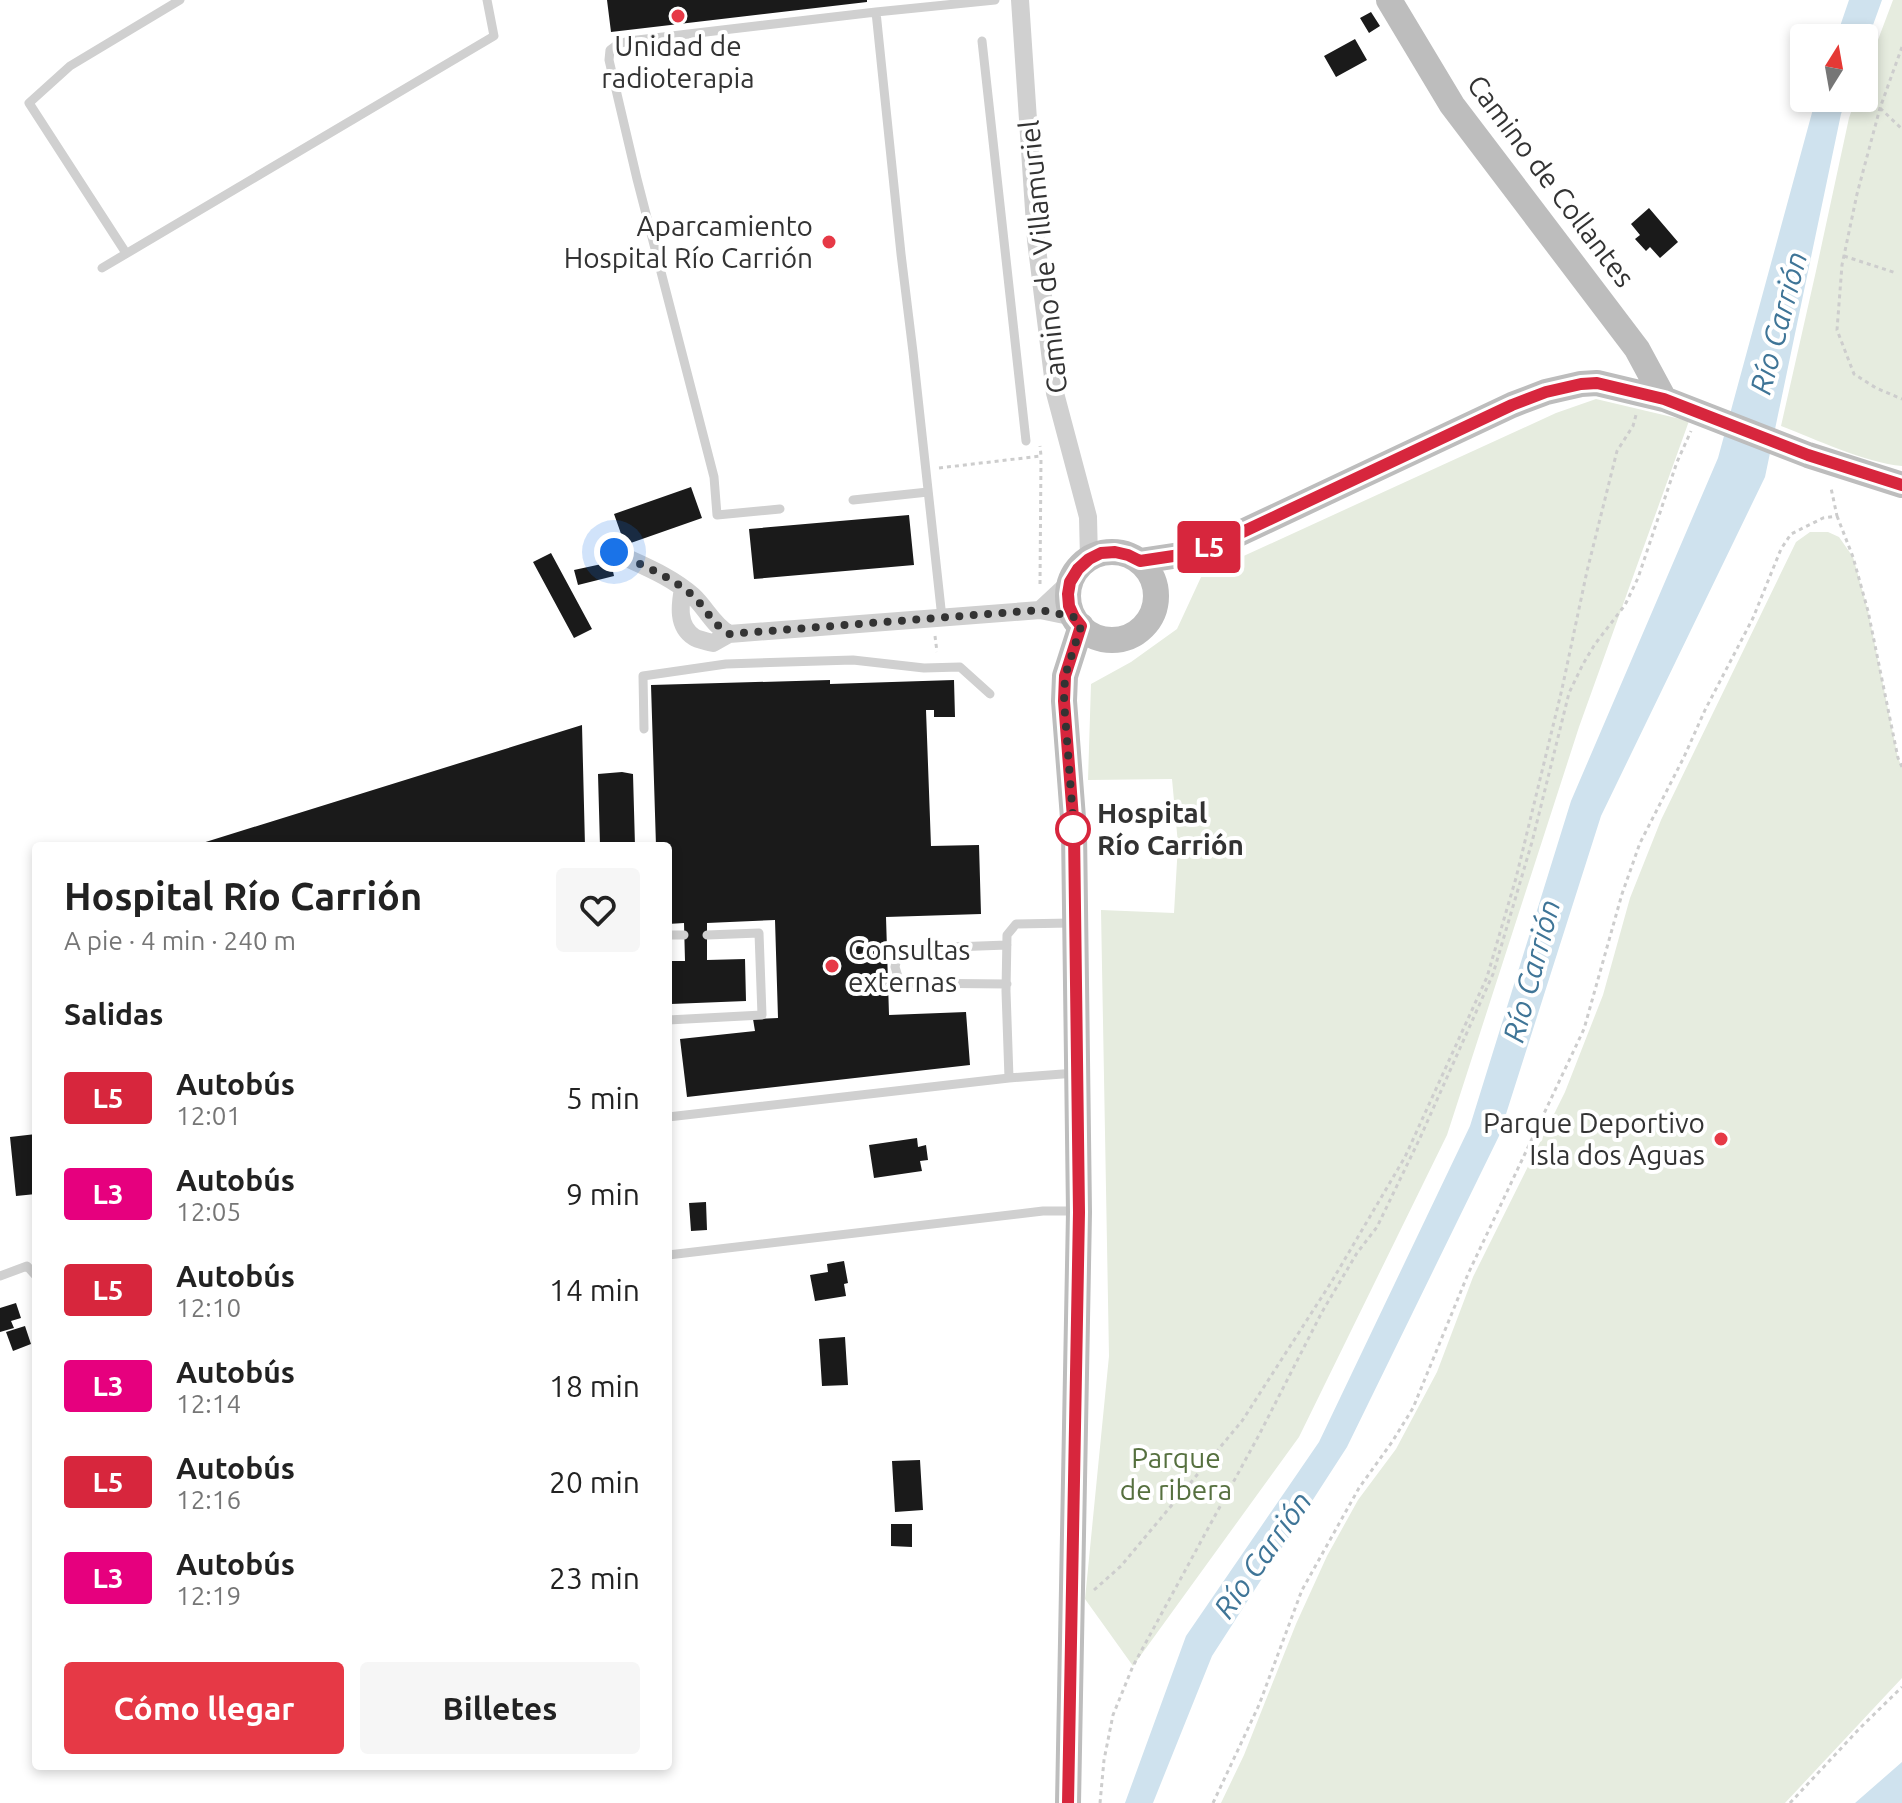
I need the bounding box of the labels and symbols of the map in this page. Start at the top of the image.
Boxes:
marker: Unidad de radioterapia [669,7,687,25]
north arrow [1790,24,1878,112]
place label: Unidad de radioterapia [601,30,755,93]
street label: Camino de Collantes [1462,69,1641,293]
street label: Camino de Villamuriel [1013,119,1072,395]
place label: Aparcamiento Hospital Río Carrión [564,210,813,273]
marker: Aparcamiento Hospital Río Carrión [820,233,838,251]
water label: Río Carrión [1743,248,1813,398]
line badge: L5 [1173,521,1245,573]
your location [594,532,634,572]
place label: Hospital Río Carrión [1097,797,1244,860]
marker: Hospital Río Carrión [1056,812,1090,846]
water label: Río Carrión [1496,896,1566,1046]
place label: Consultas externas [848,934,970,997]
marker: Consultas externas [823,957,841,975]
place label: Parque Deportivo Isla dos Aguas [1483,1107,1705,1170]
marker: Parque Deportivo Isla dos Aguas [1712,1130,1730,1148]
park label: Parque de ribera [1120,1442,1232,1505]
water label: Río Carrión [1206,1485,1318,1624]

